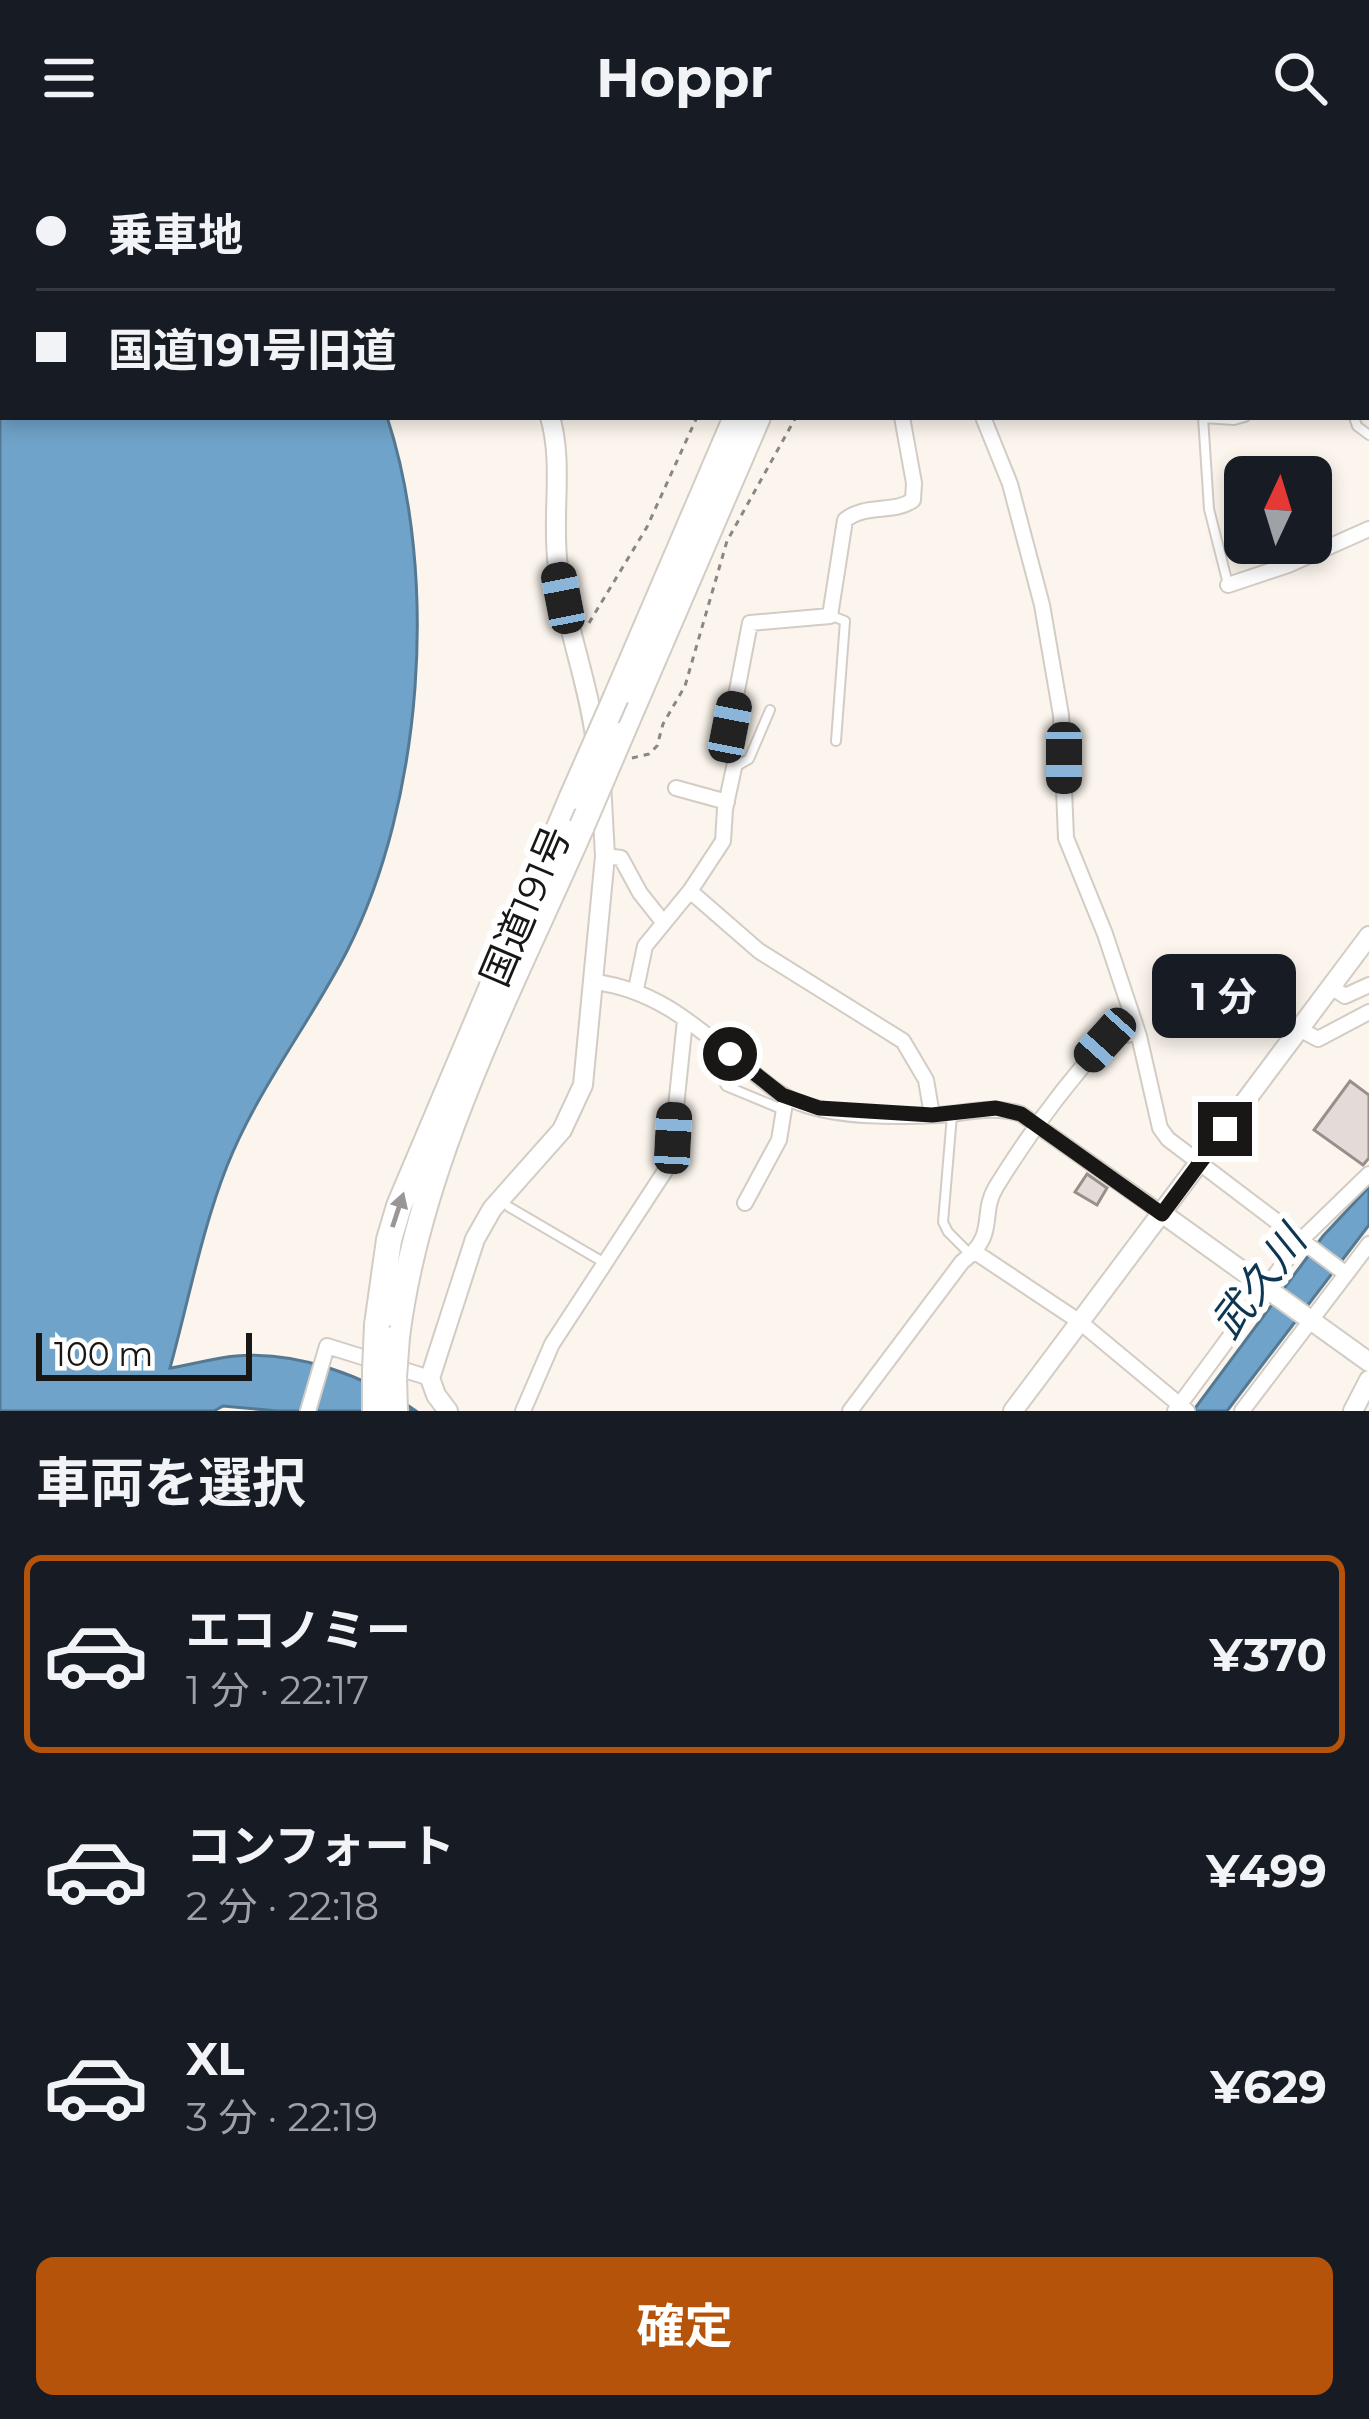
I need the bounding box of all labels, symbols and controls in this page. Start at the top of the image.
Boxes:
icon: menu [36,45,102,111]
text: Hoppr [596,45,773,111]
icon: search [1267,45,1333,111]
text: 乗車地 [108,207,243,262]
text: 国道191号旧道 [108,322,397,377]
north arrow [1224,456,1332,564]
map controls [1224,456,1332,564]
car [538,559,588,637]
car [705,688,755,766]
car [1046,722,1082,794]
street label: 国道191号 [470,819,580,993]
callout: 1 分 [1153,955,1297,1039]
text: 1 分 [1191,972,1257,1020]
car [1068,1001,1142,1079]
route start [703,1027,757,1081]
car [653,1101,693,1175]
route end [1198,1102,1252,1156]
one-way arrow [390,1191,409,1228]
water label: 武久川 [1199,1213,1319,1348]
scale bar [36,1327,252,1380]
text: 100 m [54,1334,153,1374]
text: 車両を選択 [36,1450,306,1516]
icon: car [42,1600,150,1708]
text: エコノミー [186,1602,411,1657]
text: ¥370 [1210,1627,1327,1682]
text: 1 分 · 22:17 [186,1666,369,1714]
icon: car [42,1816,150,1924]
text: コンフォート [186,1818,455,1873]
text: ¥499 [1206,1843,1327,1898]
text: 2 分 · 22:18 [186,1882,379,1930]
text: XL [186,2031,244,2086]
icon: car [42,2032,150,2140]
text: ¥629 [1211,2059,1327,2114]
text: 3 分 · 22:19 [186,2093,378,2141]
button: 確定 [36,2257,1333,2395]

